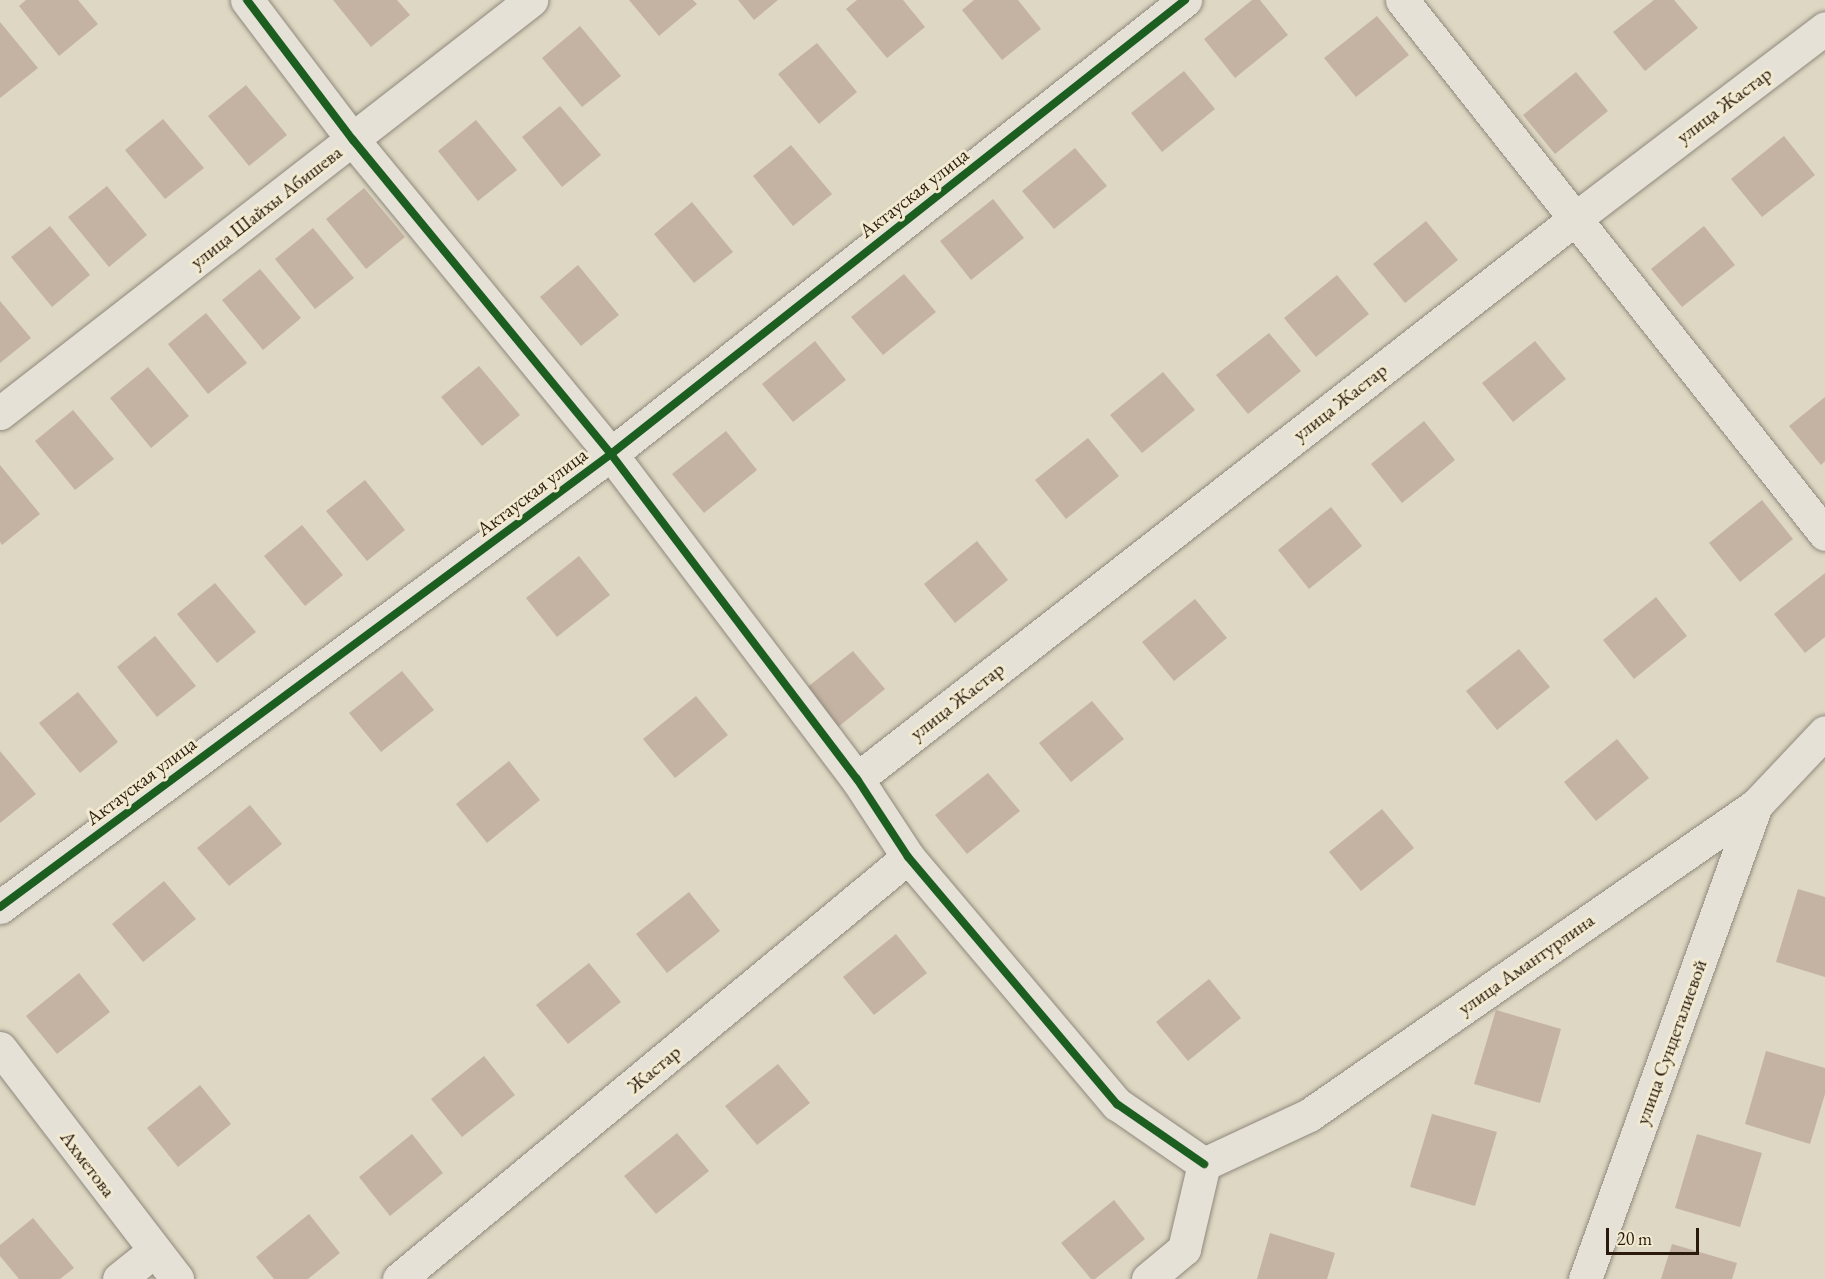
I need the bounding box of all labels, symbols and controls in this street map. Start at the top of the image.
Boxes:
street label: улица Жастар [1672,61,1776,149]
street label: улица Шайхы Абишева [185,140,347,274]
street label: Актауская улица [854,143,974,243]
street label: улица Жастар [1288,358,1392,446]
street label: Актауская улица [472,443,592,541]
street label: улица Жастар [905,657,1009,745]
street label: Актауская улица [81,732,201,830]
street label: улица Амантурлина [1453,908,1599,1020]
street label: улица Сундеталиевой [1630,956,1712,1128]
street label: Жастар [622,1040,686,1098]
street label: Ахметова [55,1126,121,1202]
scale bar [1609,1216,1702,1254]
text: 20 m [1617,1227,1652,1250]

